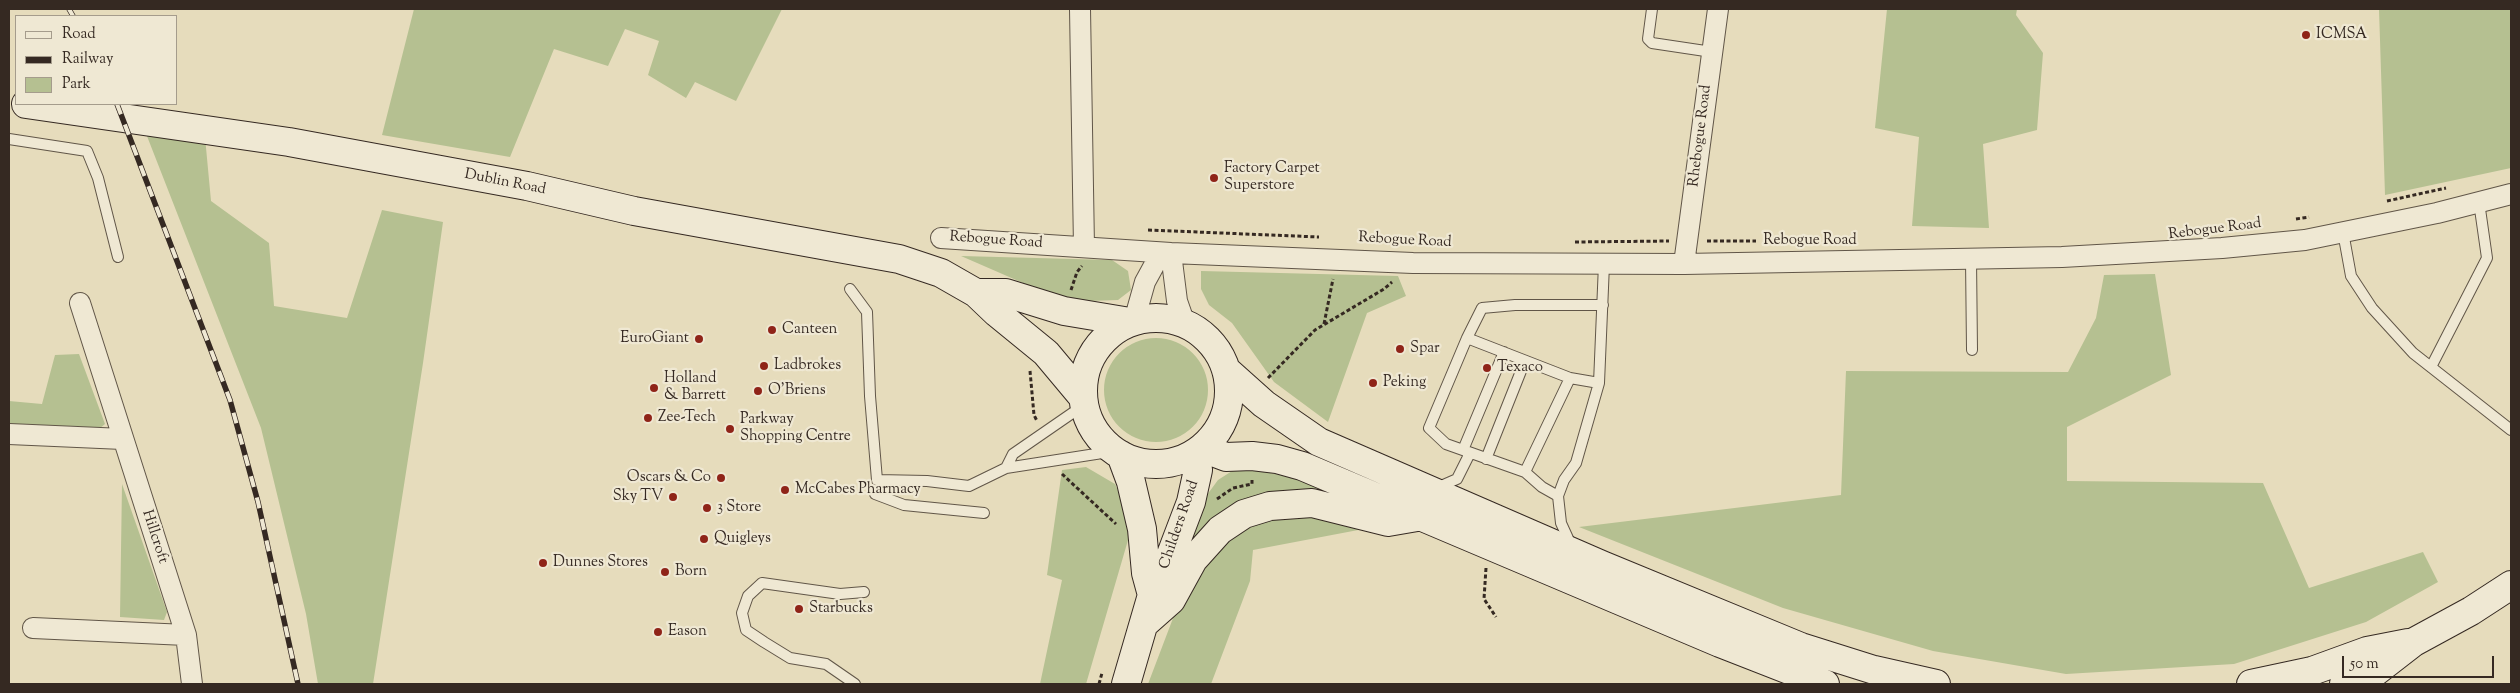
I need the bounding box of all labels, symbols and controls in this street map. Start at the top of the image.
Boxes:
legend [15,15,178,105]
text: Road [62,24,96,45]
place label: ICMSA [2316,26,2367,44]
marker: ICMSA [2300,29,2312,41]
text: Railway [62,49,113,70]
text: Park [62,74,91,95]
street label: Rhebogue Road [1686,84,1716,188]
place label: Factory Carpet Superstore [1224,160,1320,195]
street label: Dublin Road [463,166,547,200]
marker: Factory Carpet Superstore [1208,172,1220,184]
street label: Rebogue Road [2168,215,2262,245]
street label: Rebogue Road [949,229,1043,253]
street label: Rebogue Road [1358,230,1452,252]
street label: Rebogue Road [1763,232,1857,250]
place label: Canteen [782,321,837,339]
marker: Canteen [766,324,778,336]
place label: EuroGiant [620,330,689,348]
marker: EuroGiant [693,333,705,345]
place label: Spar [1410,340,1440,358]
marker: Spar [1394,343,1406,355]
place label: Ladbrokes [774,357,841,375]
place label: Texaco [1497,359,1543,377]
marker: Ladbrokes [758,360,770,372]
marker: Texaco [1481,362,1493,374]
place label: Holland & Barrett [664,370,726,405]
place label: Peking [1383,374,1426,392]
marker: Peking [1367,377,1379,389]
marker: Holland & Barrett [648,382,660,394]
place label: O'Briens [768,382,826,400]
marker: O'Briens [752,385,764,397]
place label: Zee-Tech [658,409,716,427]
place label: Parkway Shopping Centre [740,411,851,446]
marker: Zee-Tech [642,412,654,424]
marker: Parkway Shopping Centre [724,423,736,435]
place label: Oscars & Co [627,469,711,487]
marker: Oscars & Co [715,472,727,484]
street label: Childers Road [1156,478,1204,572]
place label: McCabes Pharmacy [795,481,921,499]
marker: McCabes Pharmacy [779,484,791,496]
place label: Sky TV [613,488,663,506]
marker: Sky TV [667,491,679,503]
place label: 3 Store [717,499,761,517]
marker: 3 Store [701,502,713,514]
street label: Hillcroft [137,508,171,566]
place label: Quigleys [714,530,771,548]
marker: Quigleys [698,533,710,545]
place label: Dunnes Stores [553,554,648,572]
marker: Dunnes Stores [537,557,549,569]
place label: Born [675,563,707,581]
marker: Born [659,566,671,578]
place label: Starbucks [809,600,873,618]
marker: Starbucks [793,603,805,615]
place label: Eason [668,623,707,641]
marker: Eason [652,626,664,638]
scale bar [2345,646,2498,678]
text: 50 m [2350,654,2379,675]

